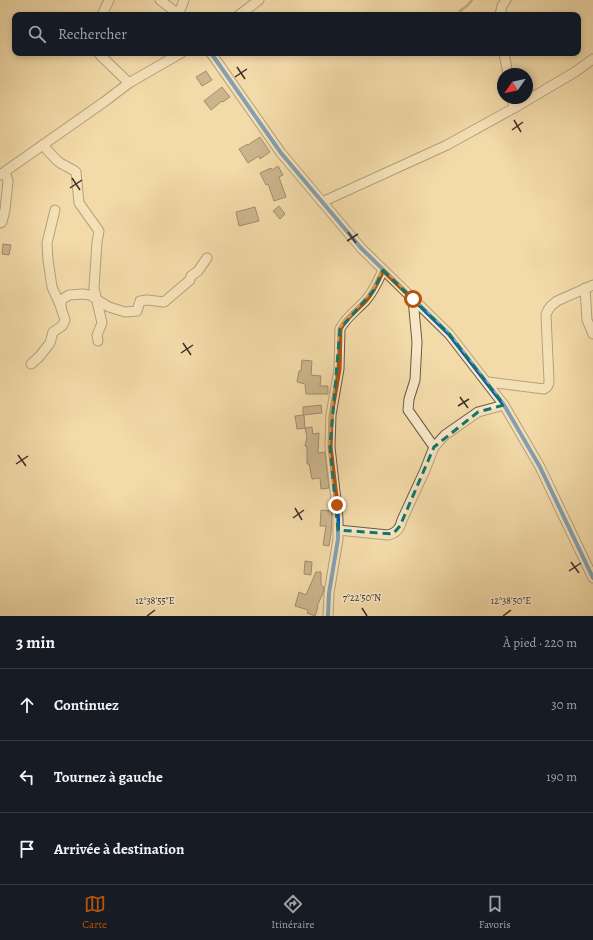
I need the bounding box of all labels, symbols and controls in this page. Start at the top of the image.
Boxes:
search box [12,12,581,56]
icon: search [26,23,48,45]
text: Rechercher [58,24,127,44]
north arrow [497,68,533,104]
route start [404,290,422,308]
route end [328,496,346,514]
text: 7°22'50"N [343,591,381,604]
text: 12°38'55"E [135,594,175,607]
text: 12°38'50"E [491,594,531,607]
text: 3 min [16,631,55,654]
text: À pied · 220 m [503,634,577,651]
icon: ahead [16,694,38,716]
text: Continuez [54,695,119,715]
text: 30 m [551,696,577,713]
icon: left [16,766,38,788]
text: Tournez à gauche [54,767,163,787]
text: 190 m [546,768,577,785]
icon: arrive [16,838,38,860]
text: Arrivée à destination [54,839,185,859]
tab: Carte [82,893,107,932]
tab: Itinéraire [271,893,314,932]
tab: Favoris [479,893,511,932]

